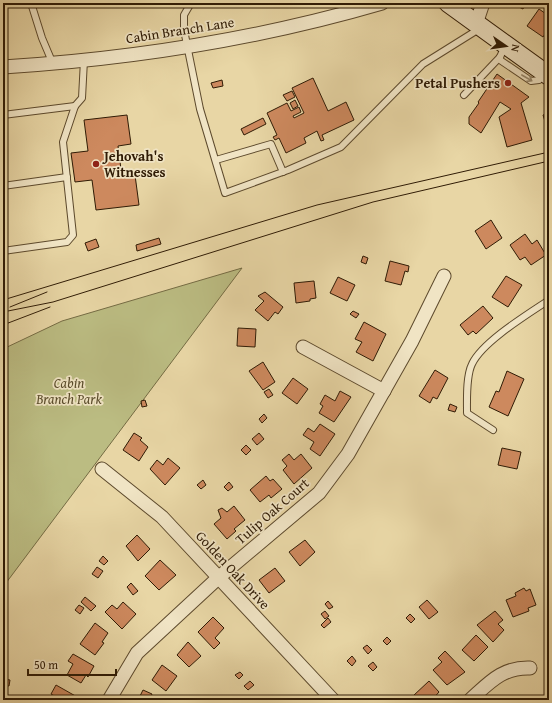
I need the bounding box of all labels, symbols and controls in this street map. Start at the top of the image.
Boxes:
street label: Cabin Branch Lane [124,12,236,48]
north arrow [486,26,526,66]
text: N [507,43,524,54]
place label: Petal Pushers [415,73,500,93]
one-way arrow [521,74,533,82]
marker: Petal Pushers [503,78,513,88]
place label: Jehovah's Witnesses [102,146,166,182]
marker: Jehovah's Witnesses [91,159,101,169]
park label: Cabin Branch Park [35,373,102,409]
street label: Tulip Oak Court [231,473,313,549]
street label: Golden Oak Drive [191,526,275,614]
scale bar [28,651,116,677]
text: 50 m [34,656,58,673]

